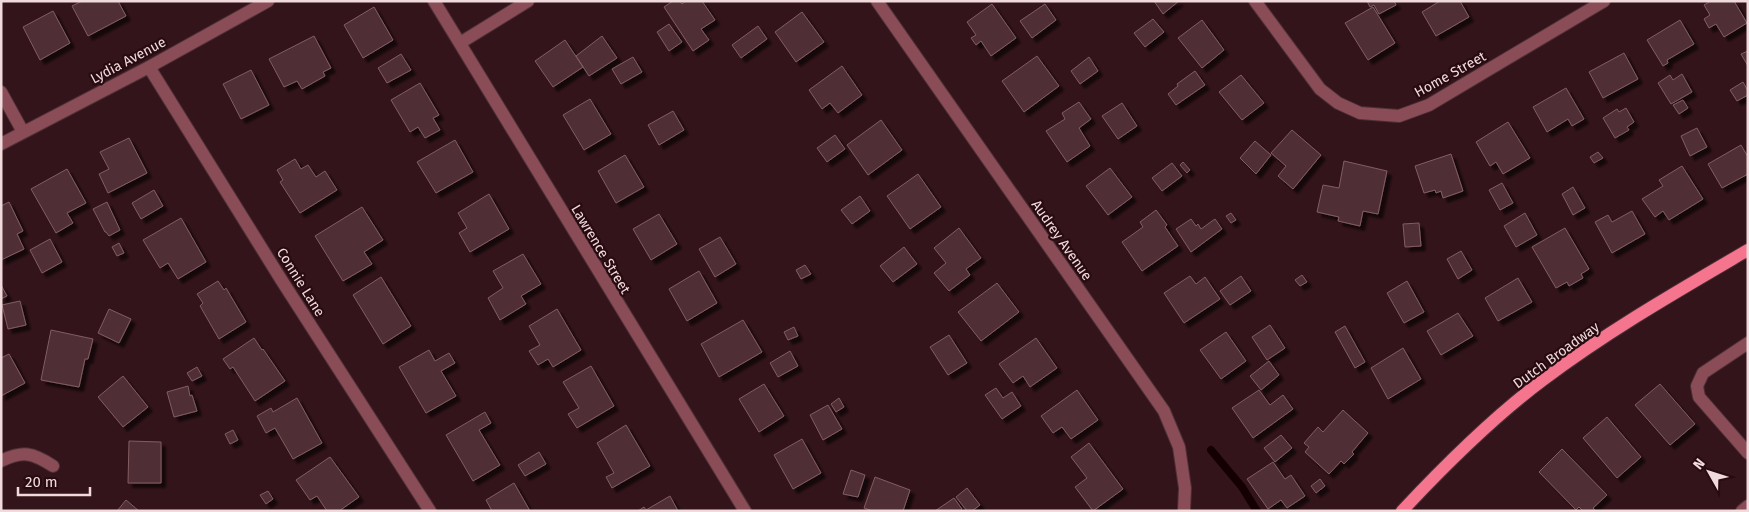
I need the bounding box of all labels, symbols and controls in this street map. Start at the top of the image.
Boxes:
street label: Lydia Avenue [88,33,169,87]
street label: Home Street [1412,47,1490,101]
street label: Audrey Avenue [1028,197,1096,284]
street label: Lawrence Street [567,202,634,298]
street label: Connie Lane [273,245,328,320]
street label: Dutch Broadway [1510,318,1603,392]
north arrow [1684,447,1734,497]
text: N [1690,455,1709,473]
scale bar [18,464,90,496]
text: 20 m [25,473,58,491]

